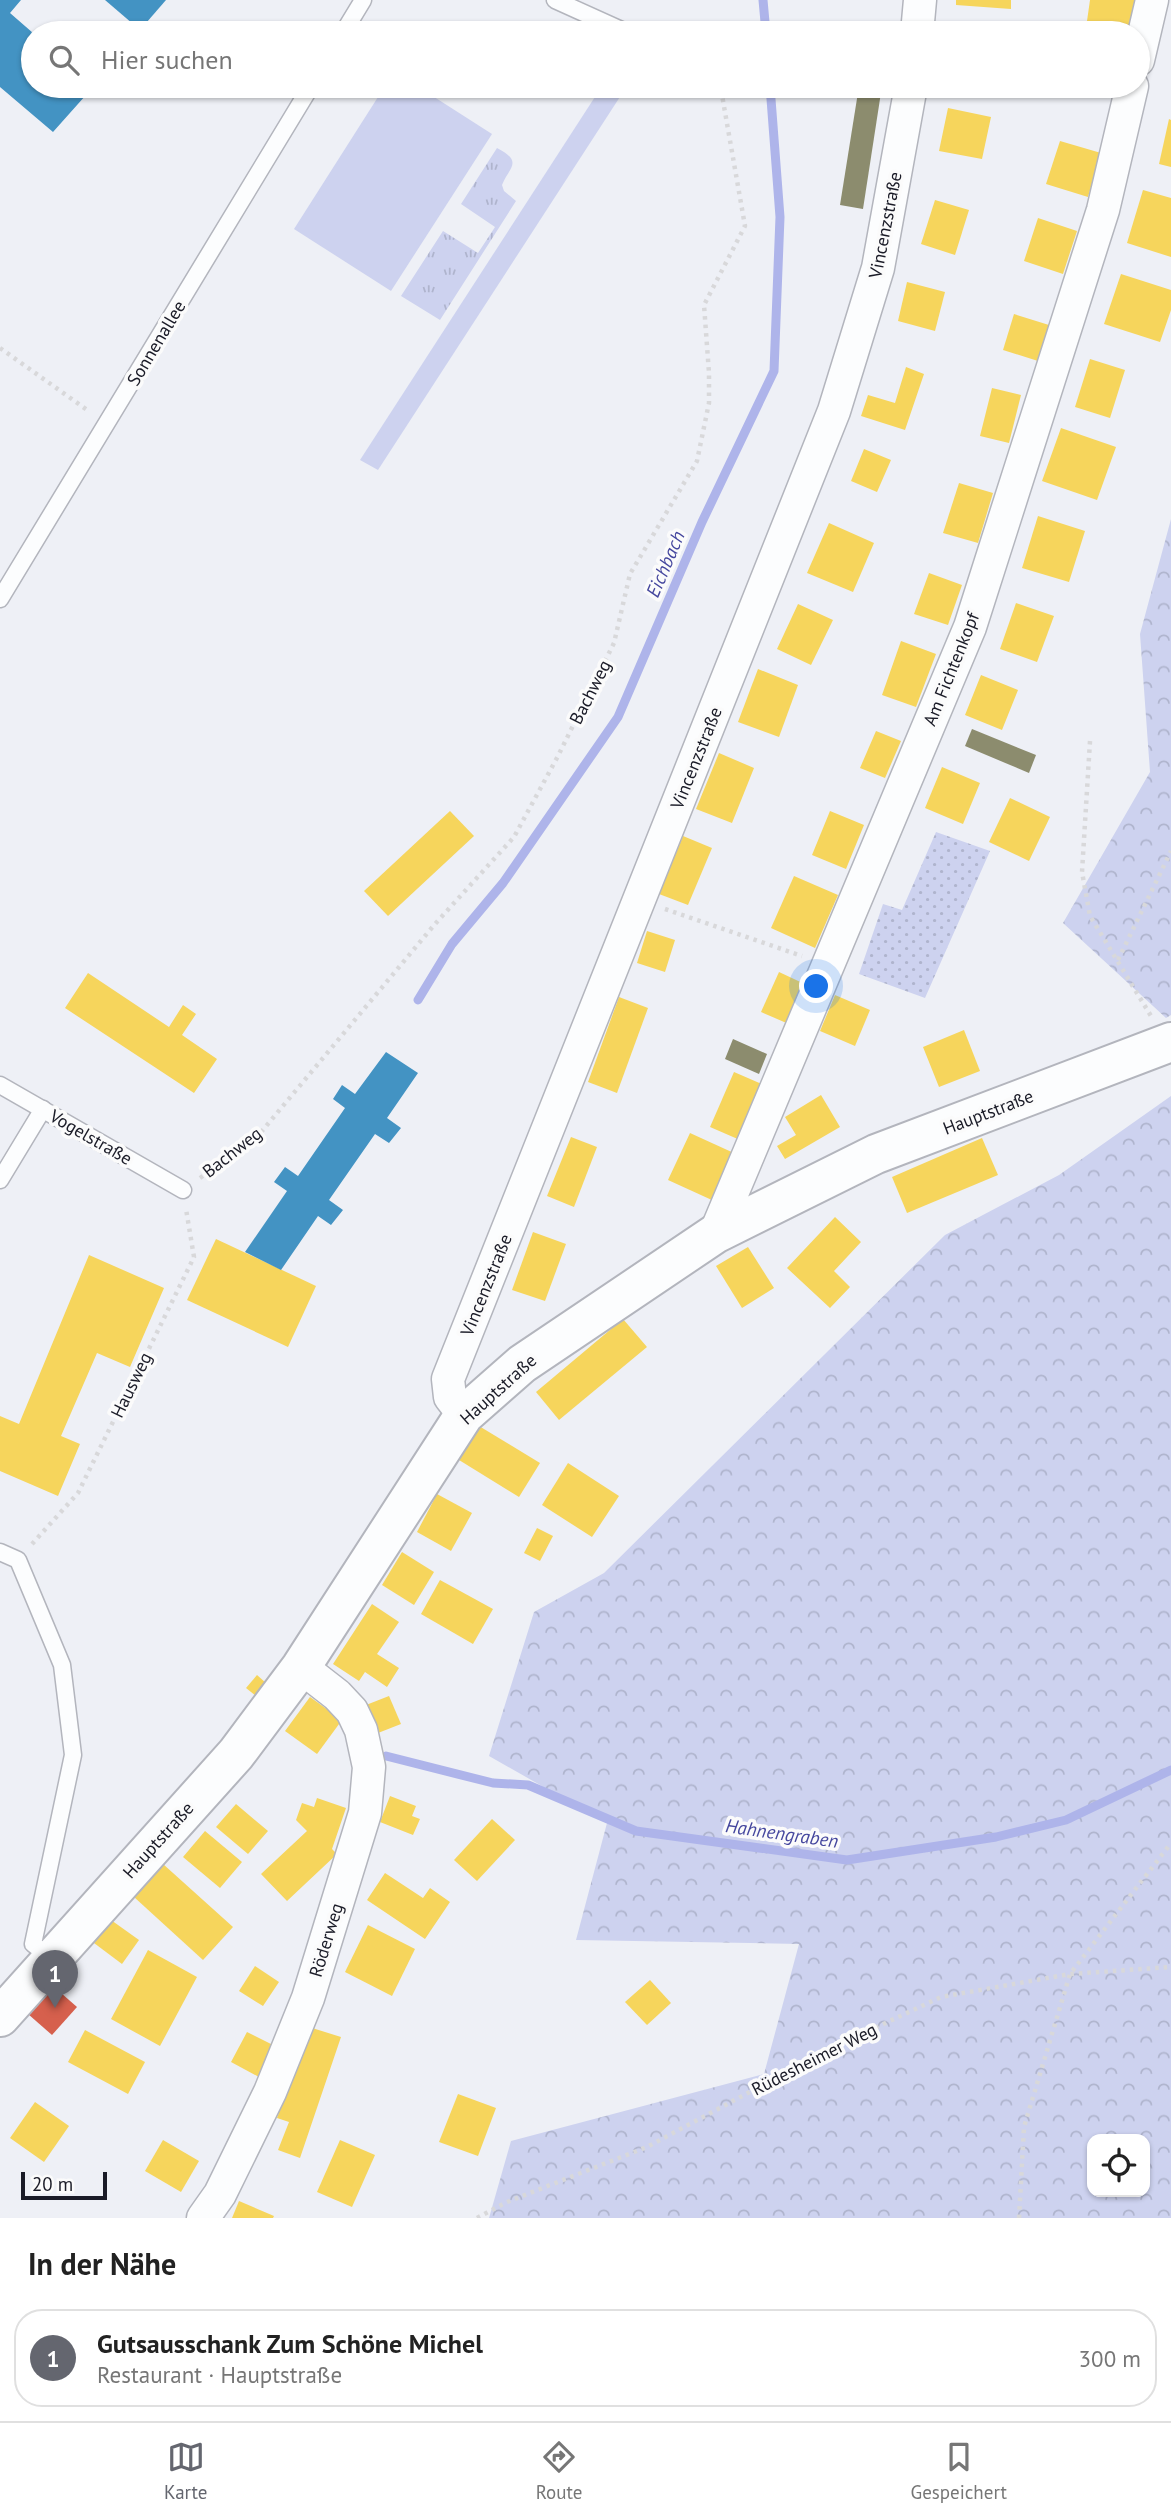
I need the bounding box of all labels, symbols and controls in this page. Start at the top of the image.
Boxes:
search box [21,21,1150,98]
icon: search [45,41,83,79]
text: Hier suchen [101,43,233,76]
street label: Vincenzstraße [863,170,907,281]
street label: Sonnenallee [122,296,190,390]
water label: Eichbach [640,527,690,601]
street label: Am Fichtenkopf [918,608,985,729]
street label: Bachweg [564,656,616,728]
street label: Vincenzstraße [665,704,727,813]
your location [799,969,833,1003]
street label: Hauptstraße [939,1084,1037,1140]
street label: Vogelstraße [45,1104,136,1170]
street label: Bachweg [198,1122,266,1182]
street label: Vincenzstraße [455,1231,517,1340]
street label: Hausweg [105,1349,157,1421]
street label: Hauptstraße [455,1349,541,1429]
street label: Hauptstraße [118,1797,198,1883]
water label: Hahnengraben [724,1813,840,1853]
street label: Röderweg [304,1900,348,1980]
pin: 1 [32,1950,78,2008]
street label: Rüdesheimer Weg [747,2018,881,2100]
map controls [1087,2134,1150,2197]
button: locate [1087,2134,1150,2197]
scale bar [21,2169,107,2201]
text: 20 m [32,2172,73,2196]
text: In der Nähe [28,2244,176,2283]
text: Gutsausschank Zum Schöne Michel [97,2327,483,2360]
text: 1 [46,2344,60,2373]
text: 300 m [1079,2344,1141,2373]
text: Restaurant · Hauptstraße [97,2360,342,2389]
tab: Karte [164,2438,207,2504]
tab: Route [536,2438,582,2504]
tab: Gespeichert [911,2438,1007,2504]

